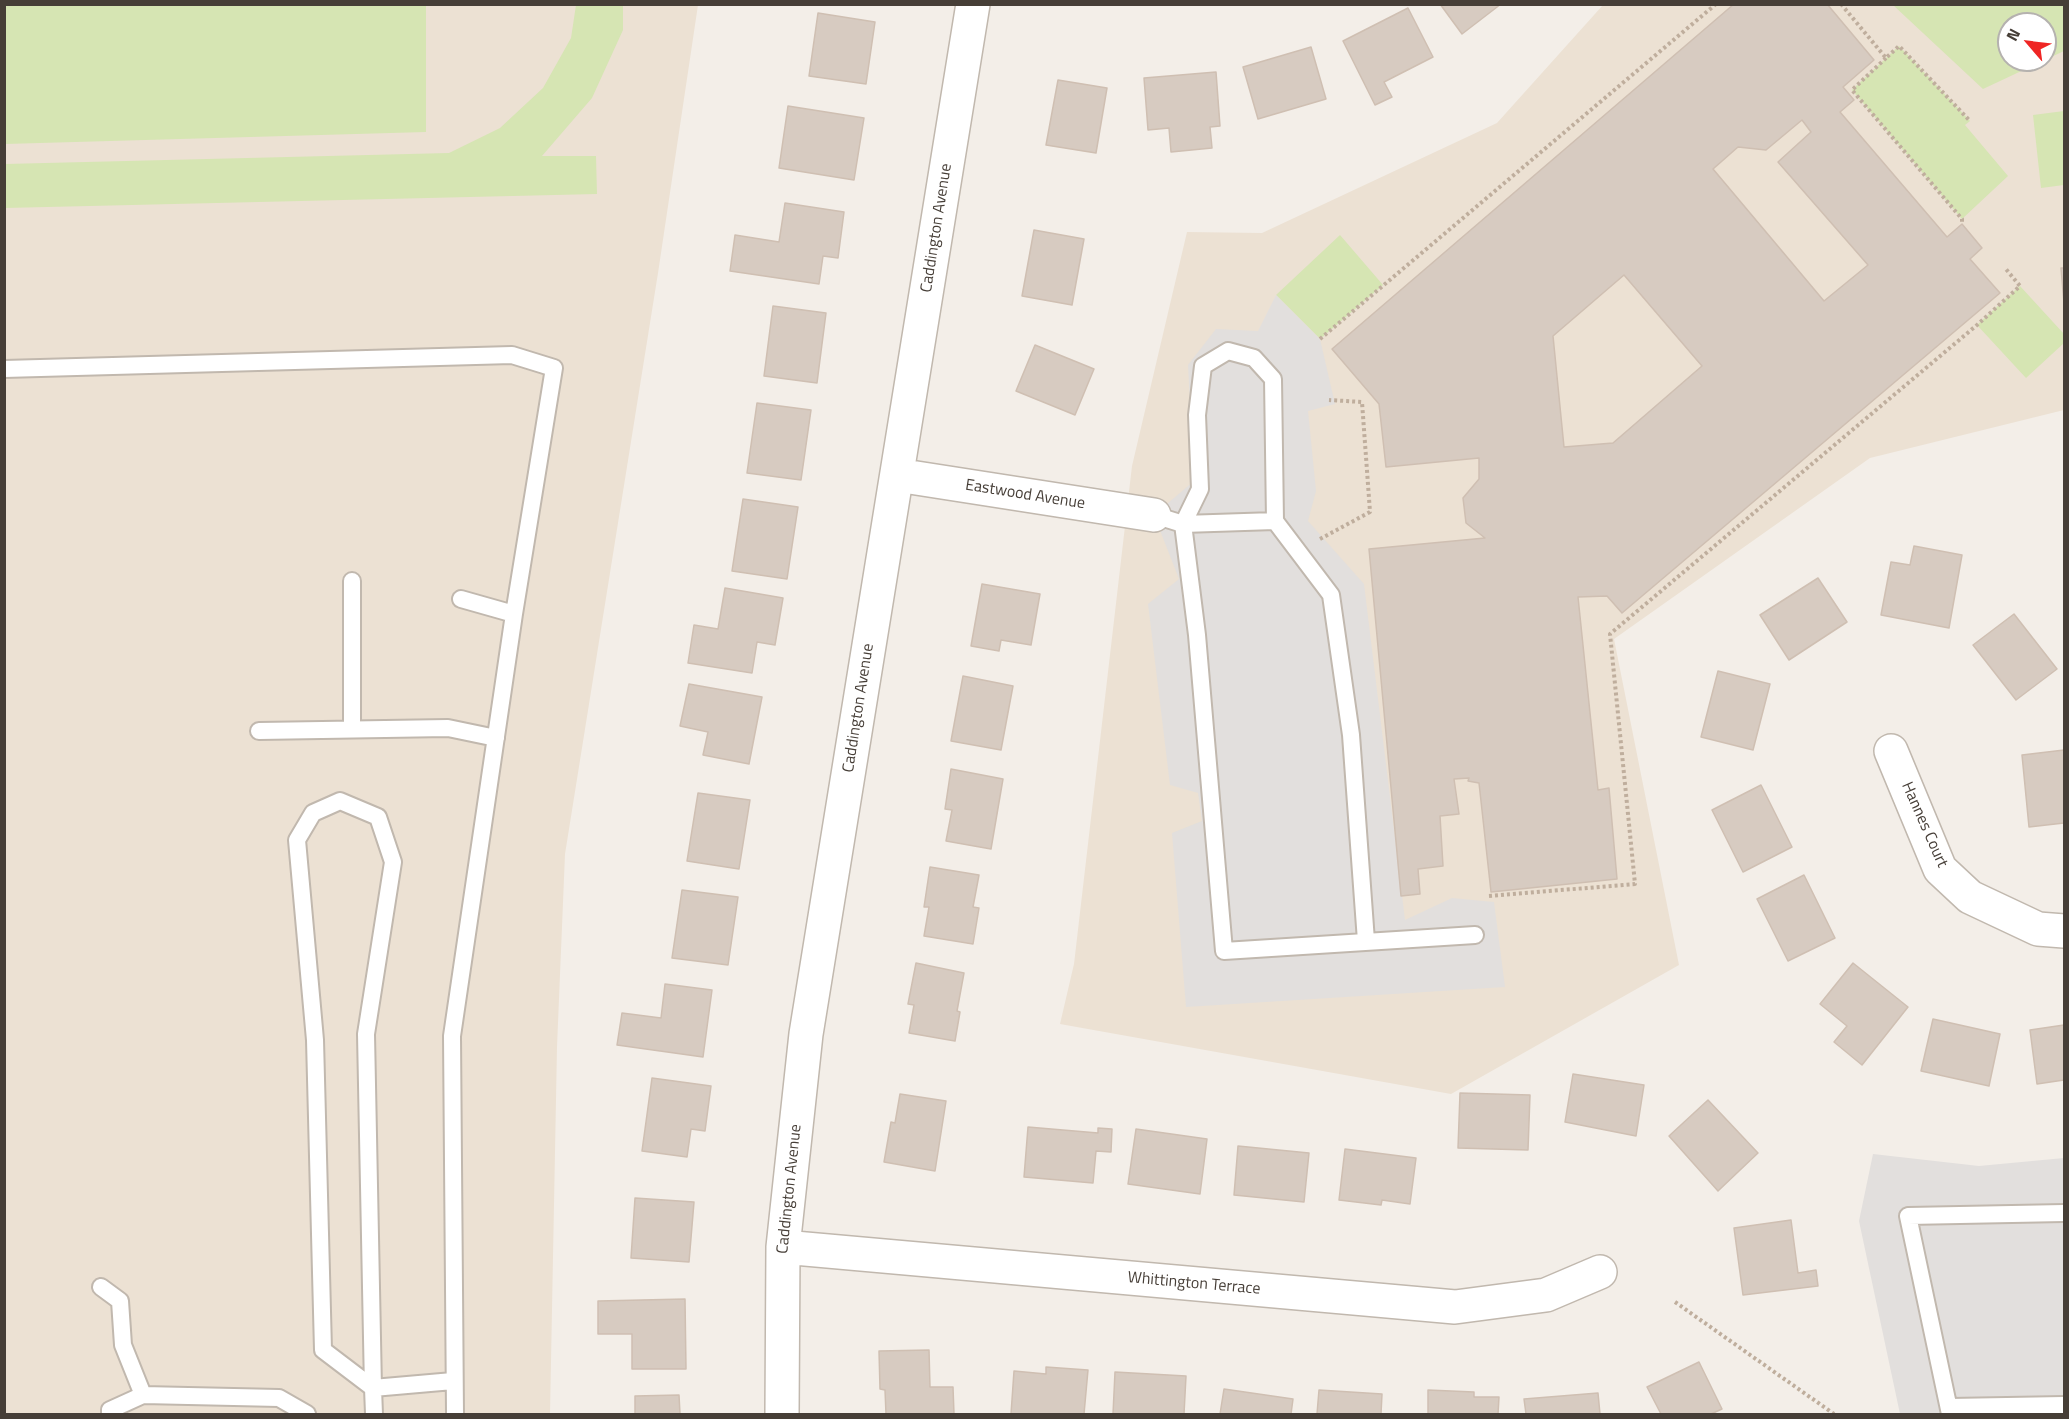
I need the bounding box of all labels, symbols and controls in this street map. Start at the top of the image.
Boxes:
north arrow [1997,12,2057,72]
text: N [2000,24,2026,45]
street label: Caddington Avenue [917,162,957,294]
street label: Eastwood Avenue [964,476,1086,514]
street label: Caddington Avenue [839,642,879,774]
street label: Hannes Court [1897,779,1951,871]
street label: Caddington Avenue [774,1123,806,1255]
street label: Whittington Terrace [1127,1269,1261,1299]

